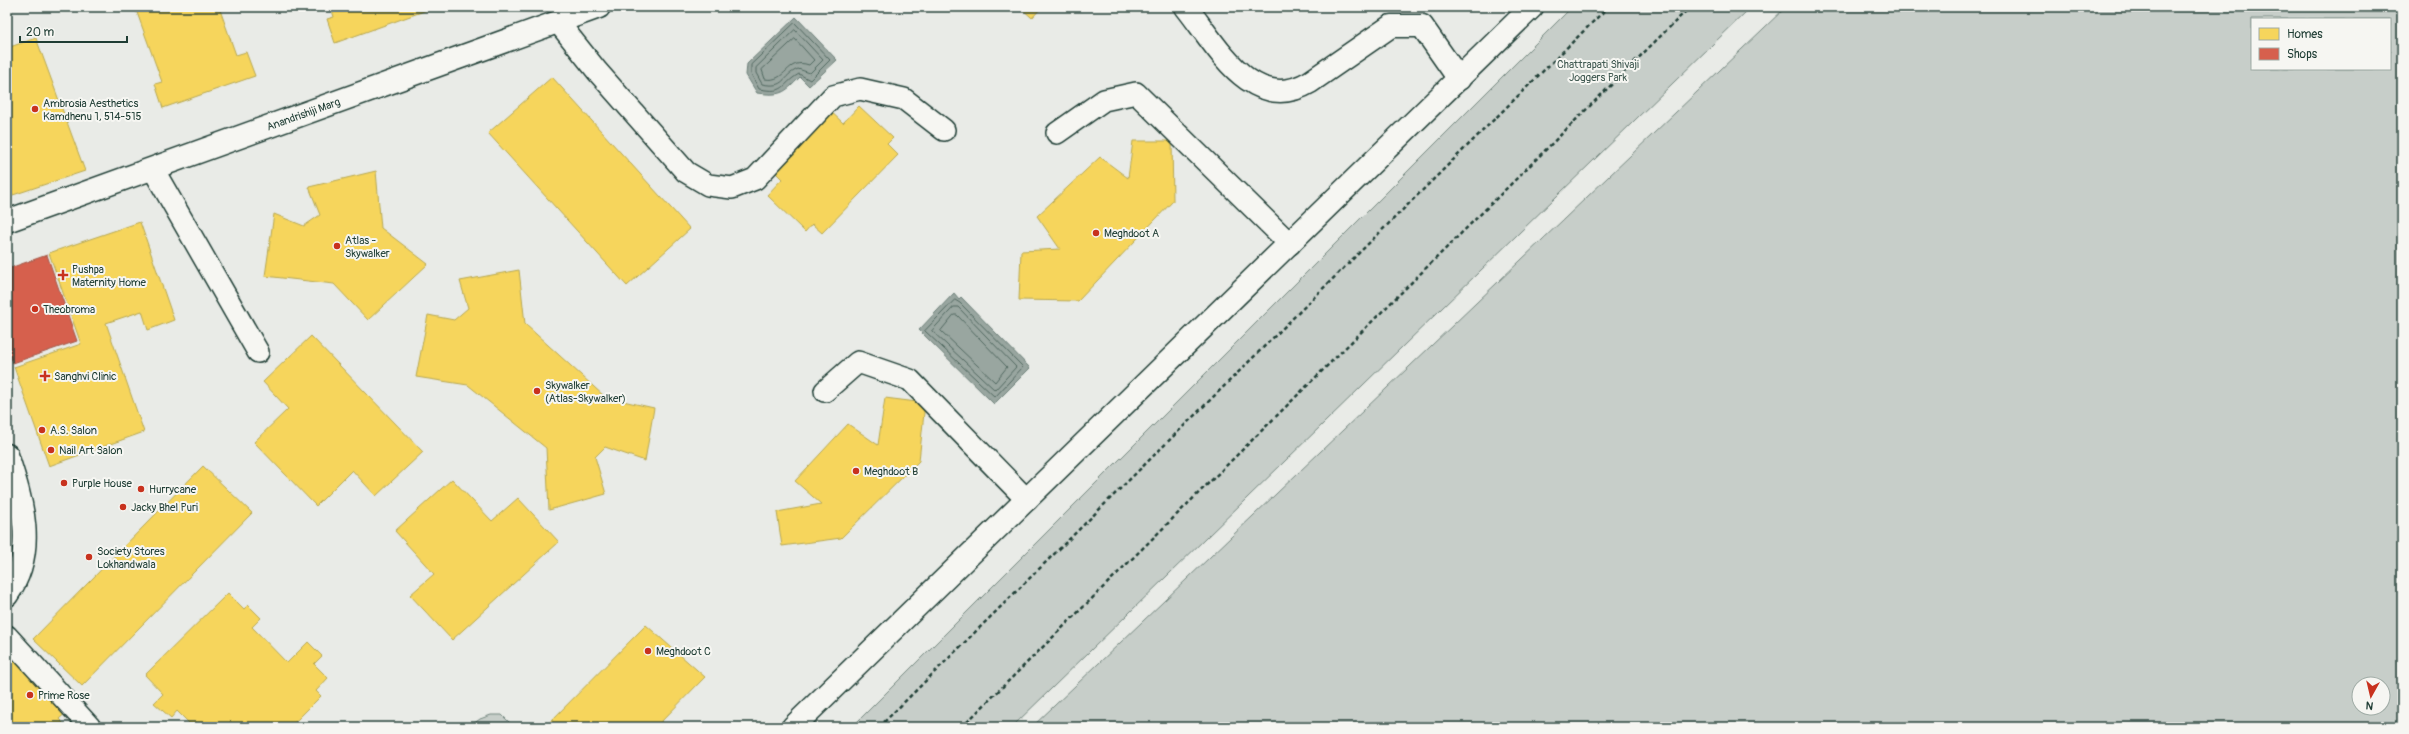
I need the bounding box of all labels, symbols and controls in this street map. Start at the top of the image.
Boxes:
scale bar [20,18,127,44]
legend [2251,18,2391,70]
text: 20 m [26,25,55,40]
text: Homes [2287,27,2323,42]
text: Shops [2287,47,2318,62]
park label: Chattrapati Shivaji Joggers Park [1557,58,1639,84]
street label: Anandrishiji Marg [265,94,342,133]
place label: Ambrosia Aesthetics Kamdhenu 1, 514-515 [43,97,141,123]
marker: Ambrosia Aesthetics Kamdhenu 1, 514-515 [30,104,40,114]
place label: Meghdoot A [1104,227,1159,240]
marker: Meghdoot A [1091,228,1101,238]
place label: Atlas - Skywalker [345,234,390,260]
marker: Atlas - Skywalker [332,241,342,251]
place label: Pushpa Maternity Home [72,263,146,289]
marker: Pushpa Maternity Home [57,269,69,281]
place label: Theobroma [43,303,95,316]
marker: Theobroma [30,304,40,314]
marker: Sanghvi Clinic [39,370,51,382]
place label: Sanghvi Clinic [54,370,117,383]
place label: Skywalker (Atlas-Skywalker) [545,379,626,405]
marker: Skywalker (Atlas-Skywalker) [532,386,542,396]
place label: A.S. Salon [50,424,97,437]
marker: A.S. Salon [37,425,47,435]
place label: Nail Art Salon [59,444,123,457]
marker: Nail Art Salon [46,445,56,455]
place label: Meghdoot B [864,465,918,478]
marker: Meghdoot B [851,466,861,476]
place label: Purple House [72,477,132,490]
marker: Purple House [59,478,69,488]
place label: Hurrycane [149,483,197,496]
marker: Hurrycane [136,484,146,494]
place label: Jacky Bhel Puri [131,501,198,514]
marker: Jacky Bhel Puri [118,502,128,512]
place label: Society Stores Lokhandwala [97,545,165,571]
marker: Society Stores Lokhandwala [84,552,94,562]
place label: Meghdoot C [656,645,711,658]
marker: Meghdoot C [643,646,653,656]
north arrow [2351,676,2391,716]
place label: Prime Rose [38,689,90,702]
marker: Prime Rose [25,690,35,700]
text: N [2365,698,2374,712]

